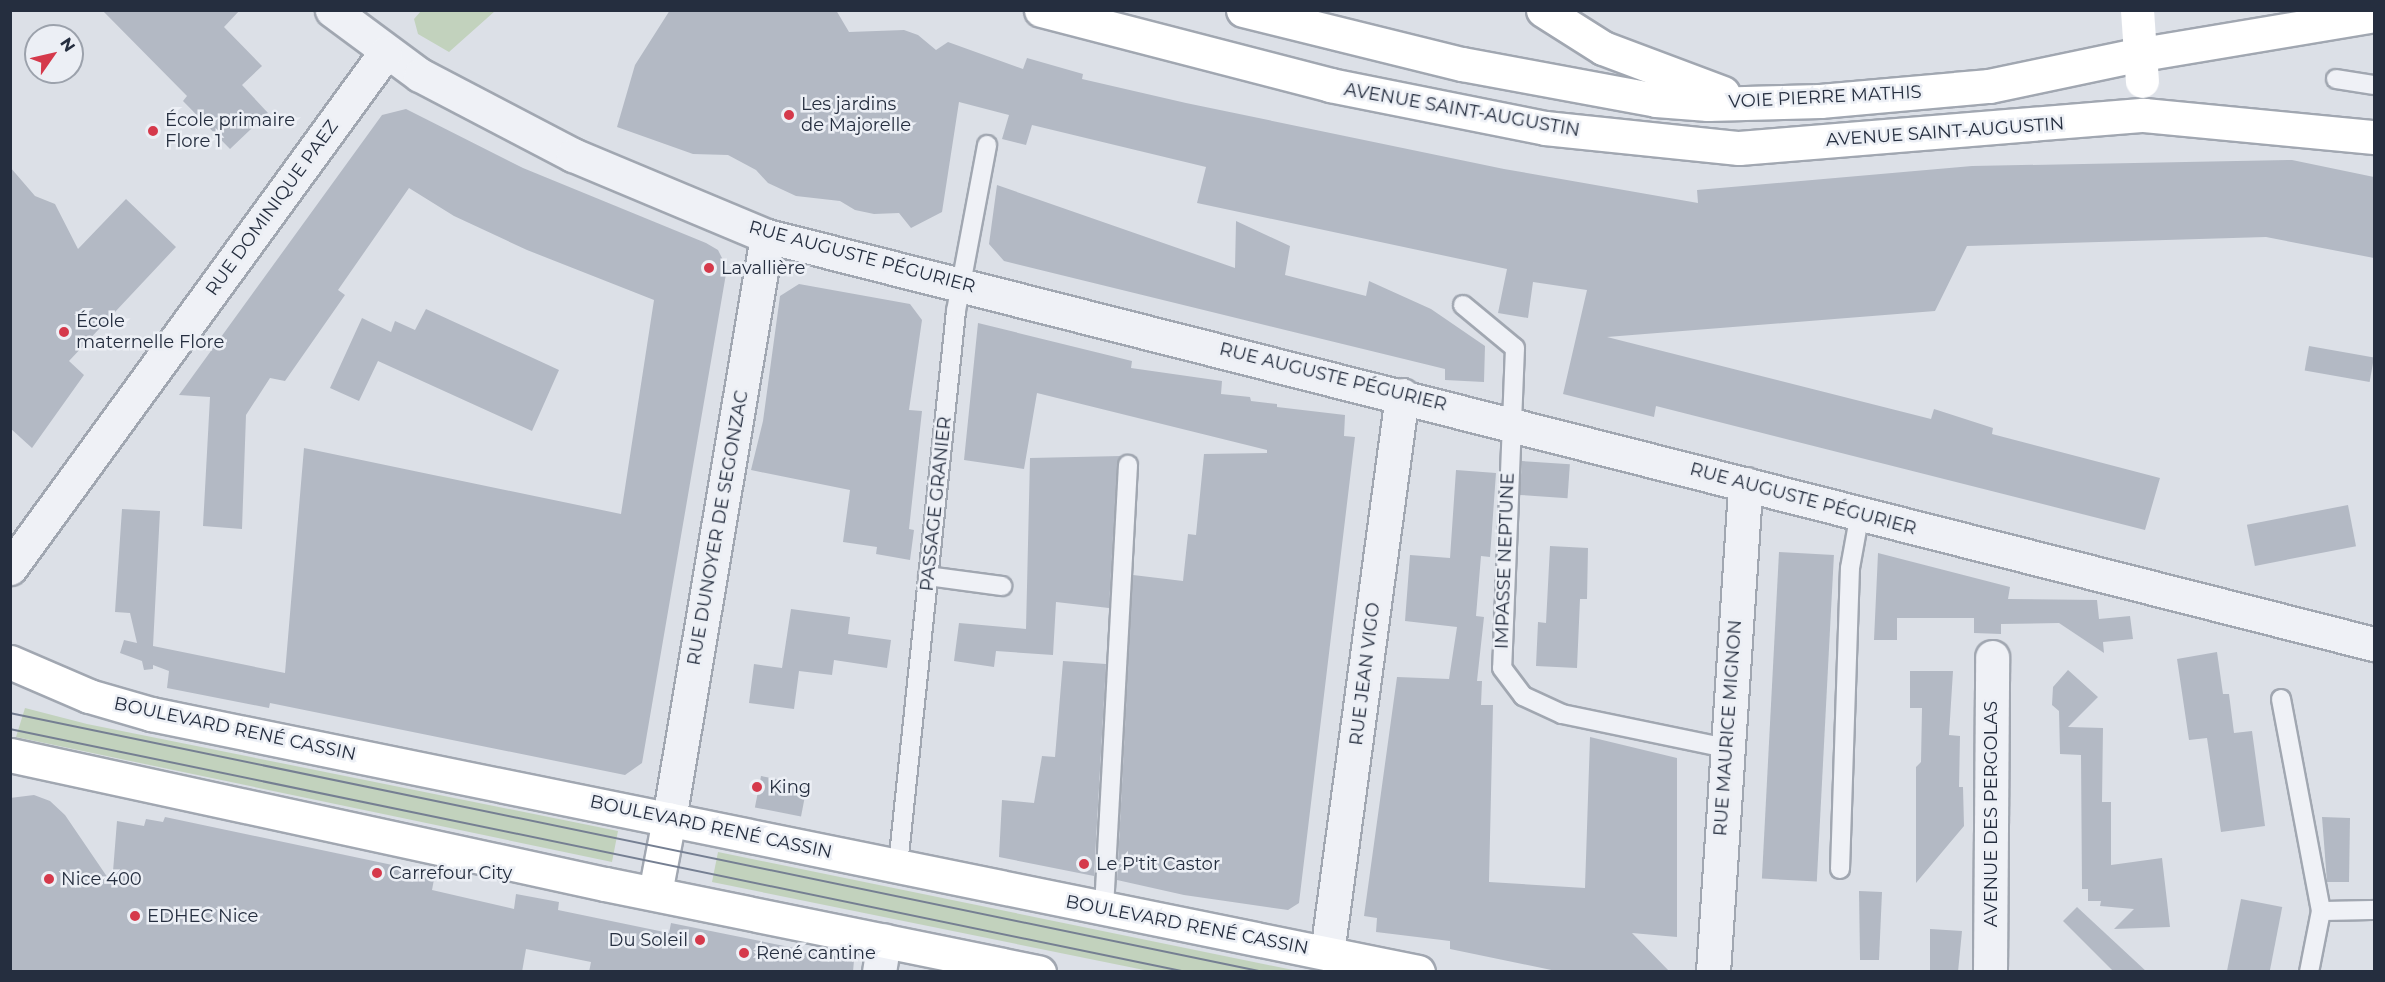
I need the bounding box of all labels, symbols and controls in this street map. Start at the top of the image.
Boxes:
north arrow [24,24,84,84]
text: N [56,34,79,55]
street label: AVENUE SAINT-AUGUSTIN [1342,79,1582,141]
street label: VOIE PIERRE MATHIS [1728,81,1922,113]
place label: Les jardins de Majorelle [801,94,911,136]
marker: Les jardins de Majorelle [782,108,796,122]
place label: École primaire Flore 1 [165,110,295,152]
street label: AVENUE SAINT-AUGUSTIN [1825,113,2065,151]
street label: RUE DOMINIQUE PAEZ [201,116,343,300]
marker: École primaire Flore 1 [146,124,160,138]
street label: RUE AUGUSTE PÉGURIER [746,216,978,298]
place label: Lavallière [721,257,805,279]
marker: Lavallière [702,261,716,275]
place label: École maternelle Flore [76,311,224,354]
marker: École maternelle Flore [57,325,71,339]
street label: RUE AUGUSTE PÉGURIER [1217,338,1449,416]
street label: RUE DUNOYER DE SEGONZAC [683,389,753,667]
street label: PASSAGE GRANIER [916,416,956,592]
street label: RUE AUGUSTE PÉGURIER [1687,458,1919,540]
street label: IMPASSE NEPTUNE [1491,472,1519,650]
street label: RUE JEAN VIGO [1346,601,1384,747]
street label: RUE MAURICE MIGNON [1710,619,1746,837]
street label: BOULEVARD RENÉ CASSIN [112,693,358,765]
street label: AVENUE DES PERGOLAS [1980,701,2002,927]
place label: King [769,776,811,798]
marker: King [750,780,764,794]
street label: BOULEVARD RENÉ CASSIN [588,791,834,863]
place label: Le P'tit Castor [1096,853,1220,875]
marker: Le P'tit Castor [1077,857,1091,871]
place label: Carrefour City [389,862,512,884]
marker: Carrefour City [370,866,384,880]
place label: Nice 400 [61,868,142,890]
marker: Nice 400 [42,872,56,886]
street label: BOULEVARD RENÉ CASSIN [1064,891,1310,959]
place label: EDHEC Nice [147,905,258,927]
marker: EDHEC Nice [128,909,142,923]
place label: Du Soleil [609,929,688,951]
marker: Du Soleil [693,933,707,947]
place label: René cantine [756,942,876,964]
marker: René cantine [737,946,751,960]

